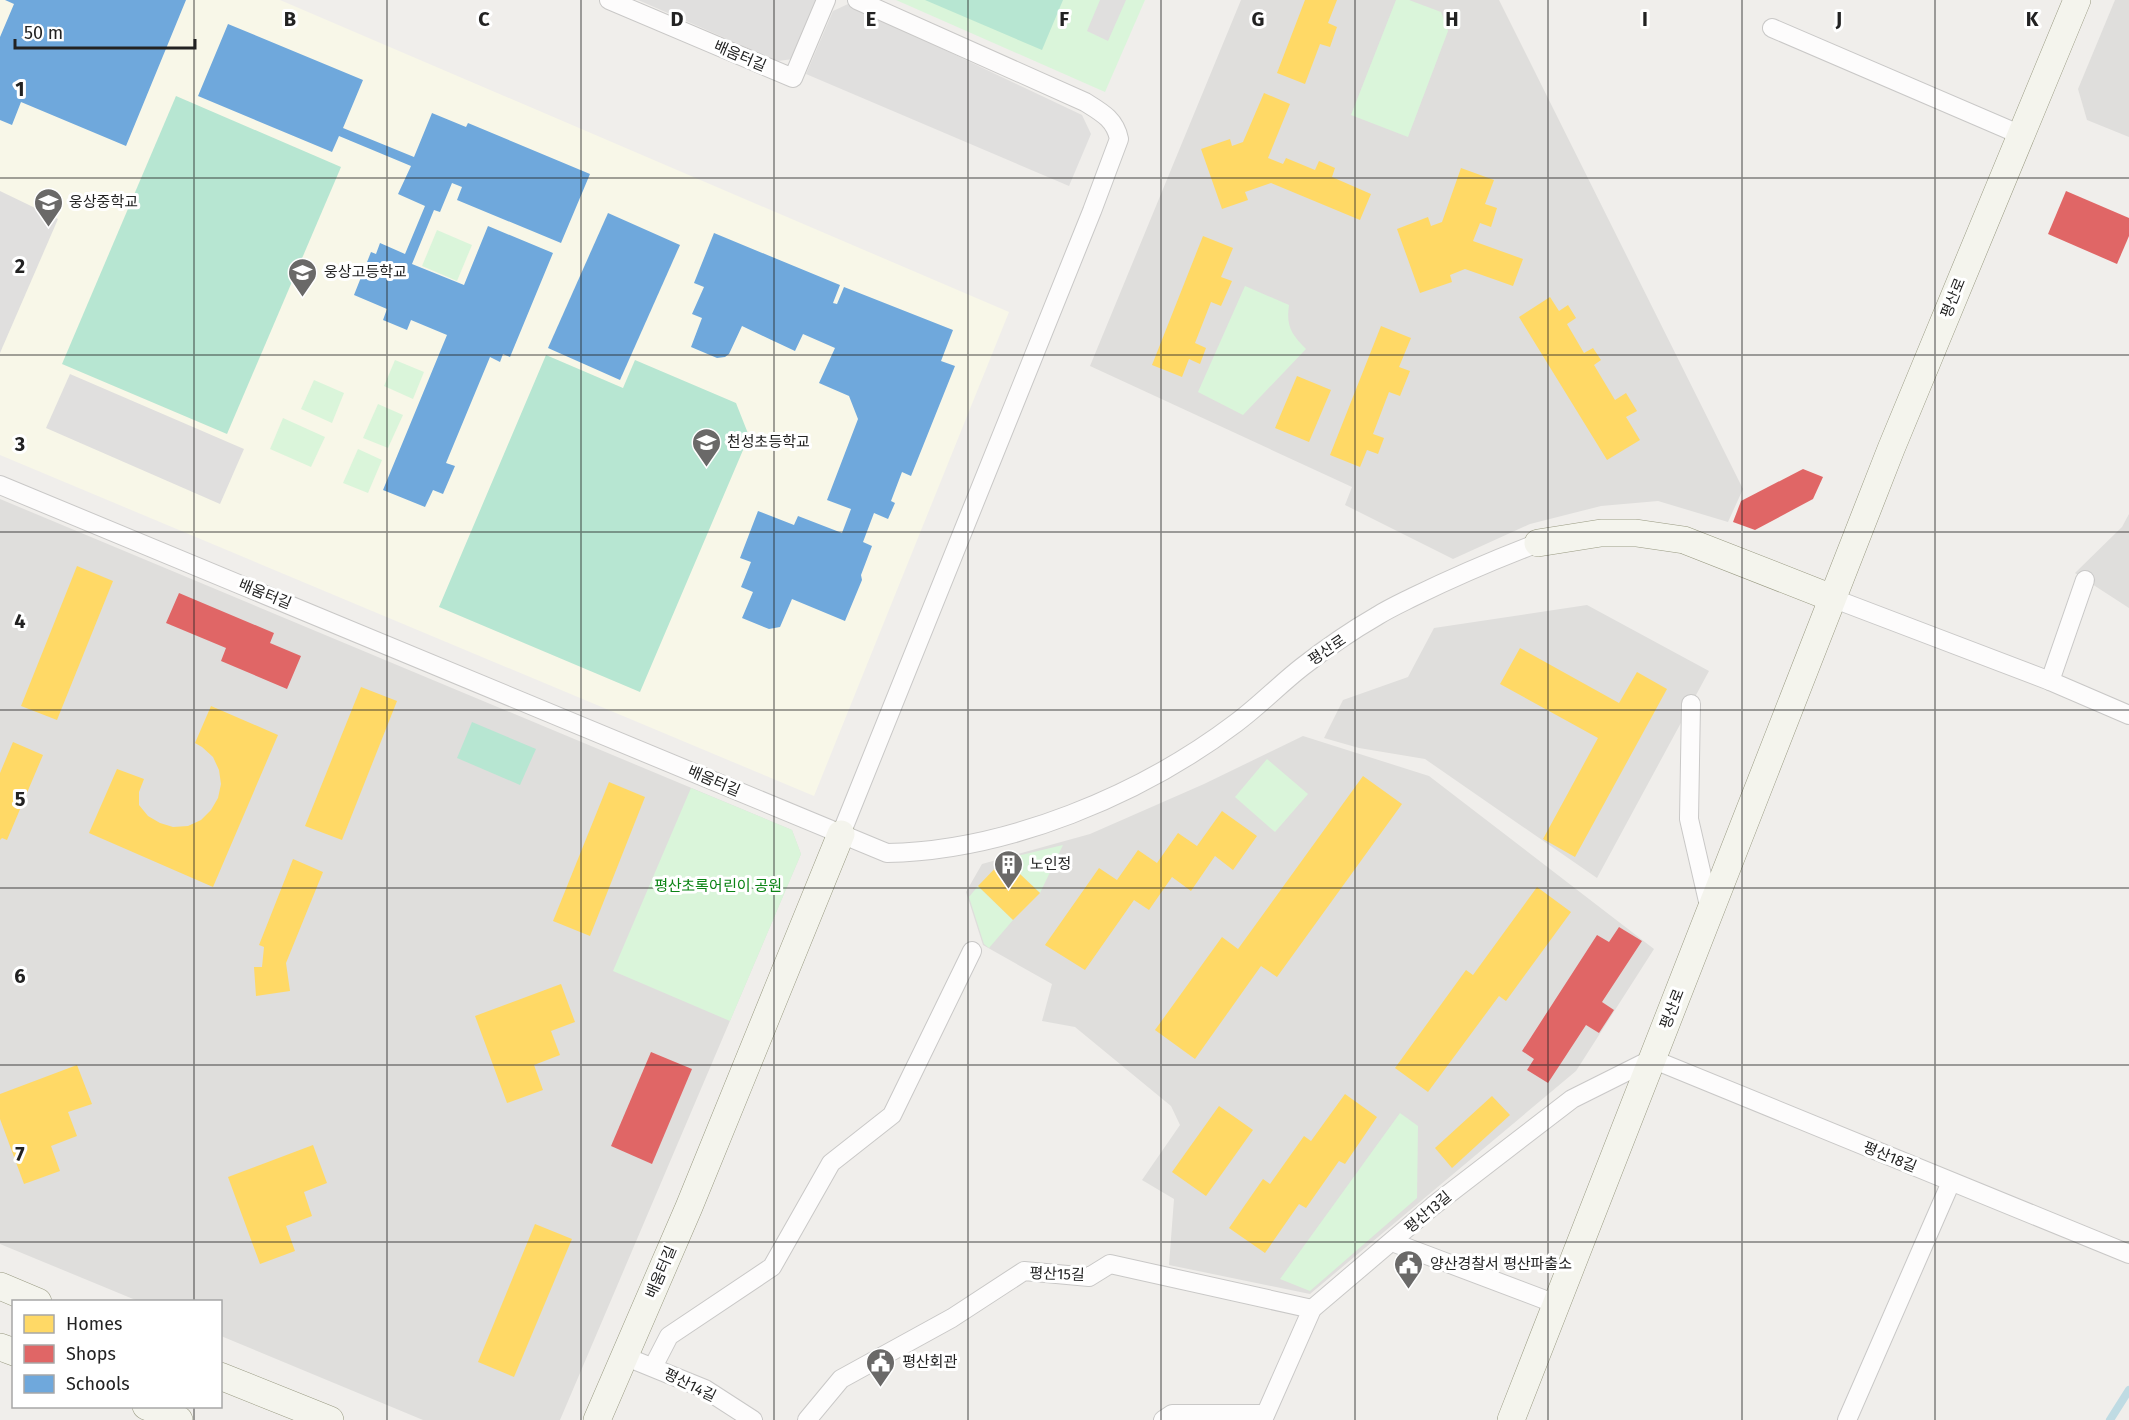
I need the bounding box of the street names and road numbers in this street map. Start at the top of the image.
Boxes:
street label: 배움터길 [711,37,769,75]
street label: 평산로 [1937,275,1969,321]
street label: 배움터길 [236,575,294,613]
street label: 평산로 [1305,631,1349,669]
street label: 배움터길 [685,762,743,800]
street label: 평산로 [1656,986,1688,1032]
street label: 평산18길 [1861,1138,1919,1176]
street label: 평산13길 [1401,1187,1455,1237]
street label: 배움터길 [642,1243,680,1301]
street label: 평산15길 [1029,1264,1085,1284]
street label: 평산14길 [661,1365,719,1405]

